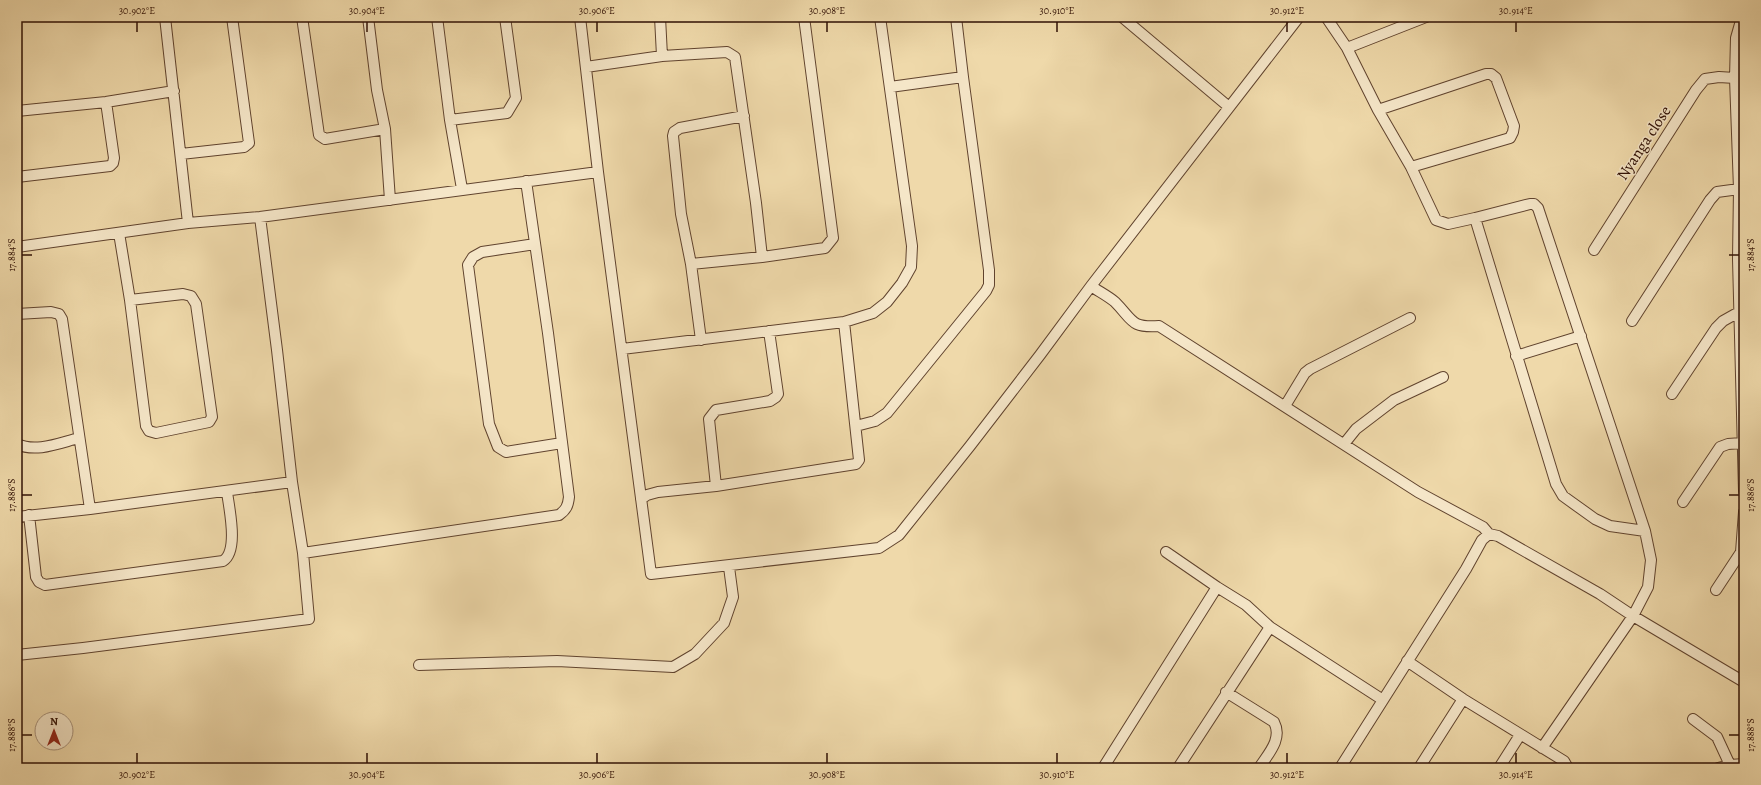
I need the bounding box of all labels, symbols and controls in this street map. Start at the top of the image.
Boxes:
text: 30.902°E [119,4,155,17]
text: 30.904°E [349,4,385,17]
text: 30.906°E [579,4,615,17]
text: 30.908°E [809,4,845,17]
text: 30.910°E [1040,4,1074,17]
text: 30.912°E [1270,4,1304,17]
text: 30.914°E [1499,4,1533,17]
street label: Nyanga close [1612,101,1676,185]
text: 17.884°S [5,238,18,272]
text: 17.884°S [1744,238,1757,272]
text: 17.886°S [5,478,18,512]
text: 17.886°S [1744,478,1757,512]
north arrow [34,711,74,751]
text: N [50,714,58,729]
text: 17.888°S [5,718,18,752]
text: 17.888°S [1744,718,1757,752]
text: 30.902°E [119,768,155,781]
text: 30.904°E [349,768,385,781]
text: 30.906°E [579,768,615,781]
text: 30.908°E [809,768,845,781]
text: 30.910°E [1040,768,1074,781]
text: 30.912°E [1270,768,1304,781]
text: 30.914°E [1499,768,1533,781]

